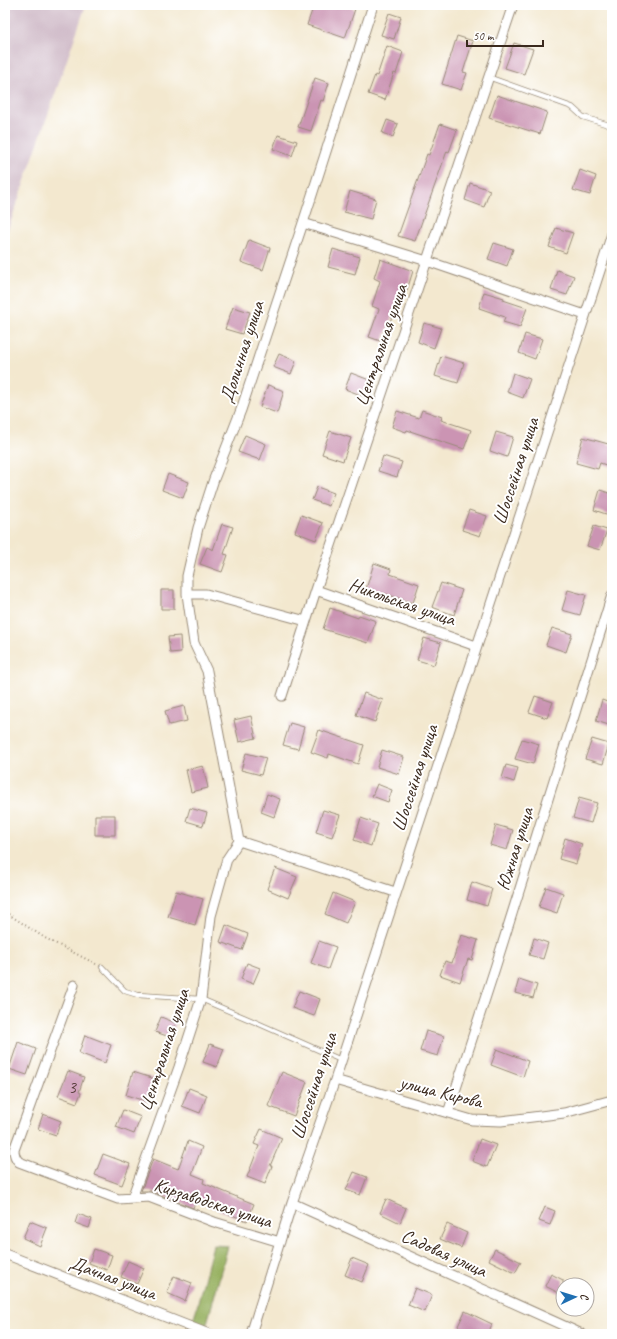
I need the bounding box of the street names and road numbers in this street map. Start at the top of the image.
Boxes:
street label: Центральная улица [349,279,414,409]
street label: Долинная улица [214,297,270,406]
street label: Шоссейная улица [487,413,545,527]
street label: Никольская улица [346,573,460,632]
street label: Шоссейная улица [386,720,444,834]
street label: Южная улица [491,803,539,893]
street label: Центральная улица [133,984,196,1114]
street label: Шоссейная улица [285,1028,343,1142]
street label: улица Кирова [396,1070,487,1114]
street label: Кирзаводская улица [151,1173,276,1234]
street label: Садовая улица [397,1223,492,1283]
street label: Дачная улица [66,1251,162,1306]

